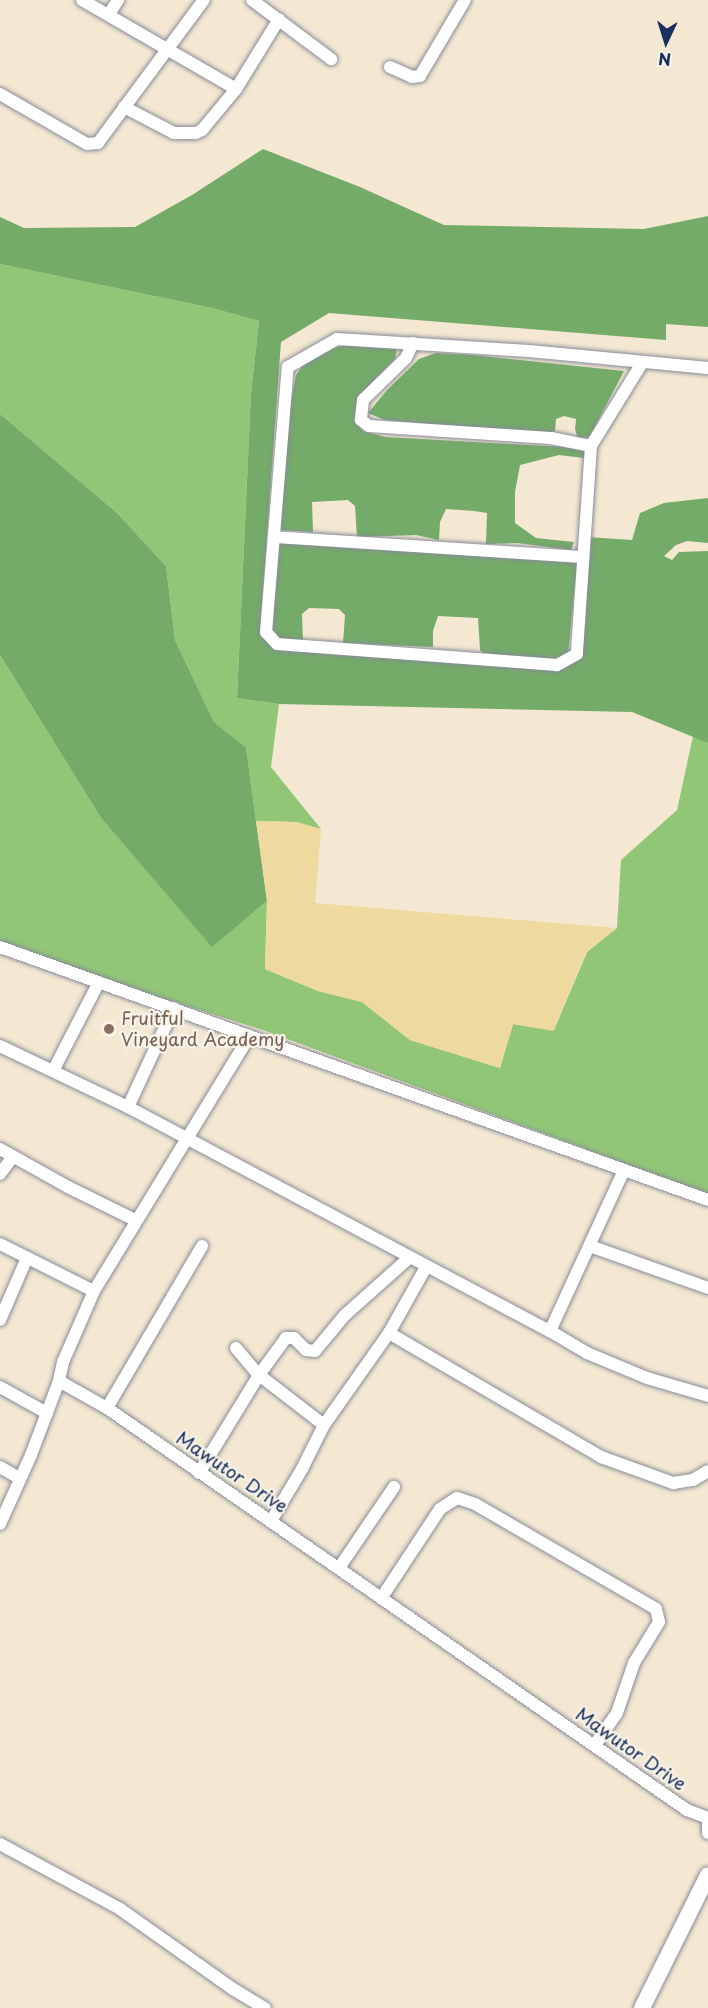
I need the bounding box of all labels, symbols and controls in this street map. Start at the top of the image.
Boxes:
north arrow [636,12,696,72]
text: N [658,48,672,72]
place label: Fruitful Vineyard Academy [121,1008,285,1050]
marker: Fruitful Vineyard Academy [102,1022,116,1036]
street label: Mawutor Drive [172,1427,292,1517]
street label: Mawutor Drive [571,1703,691,1795]

